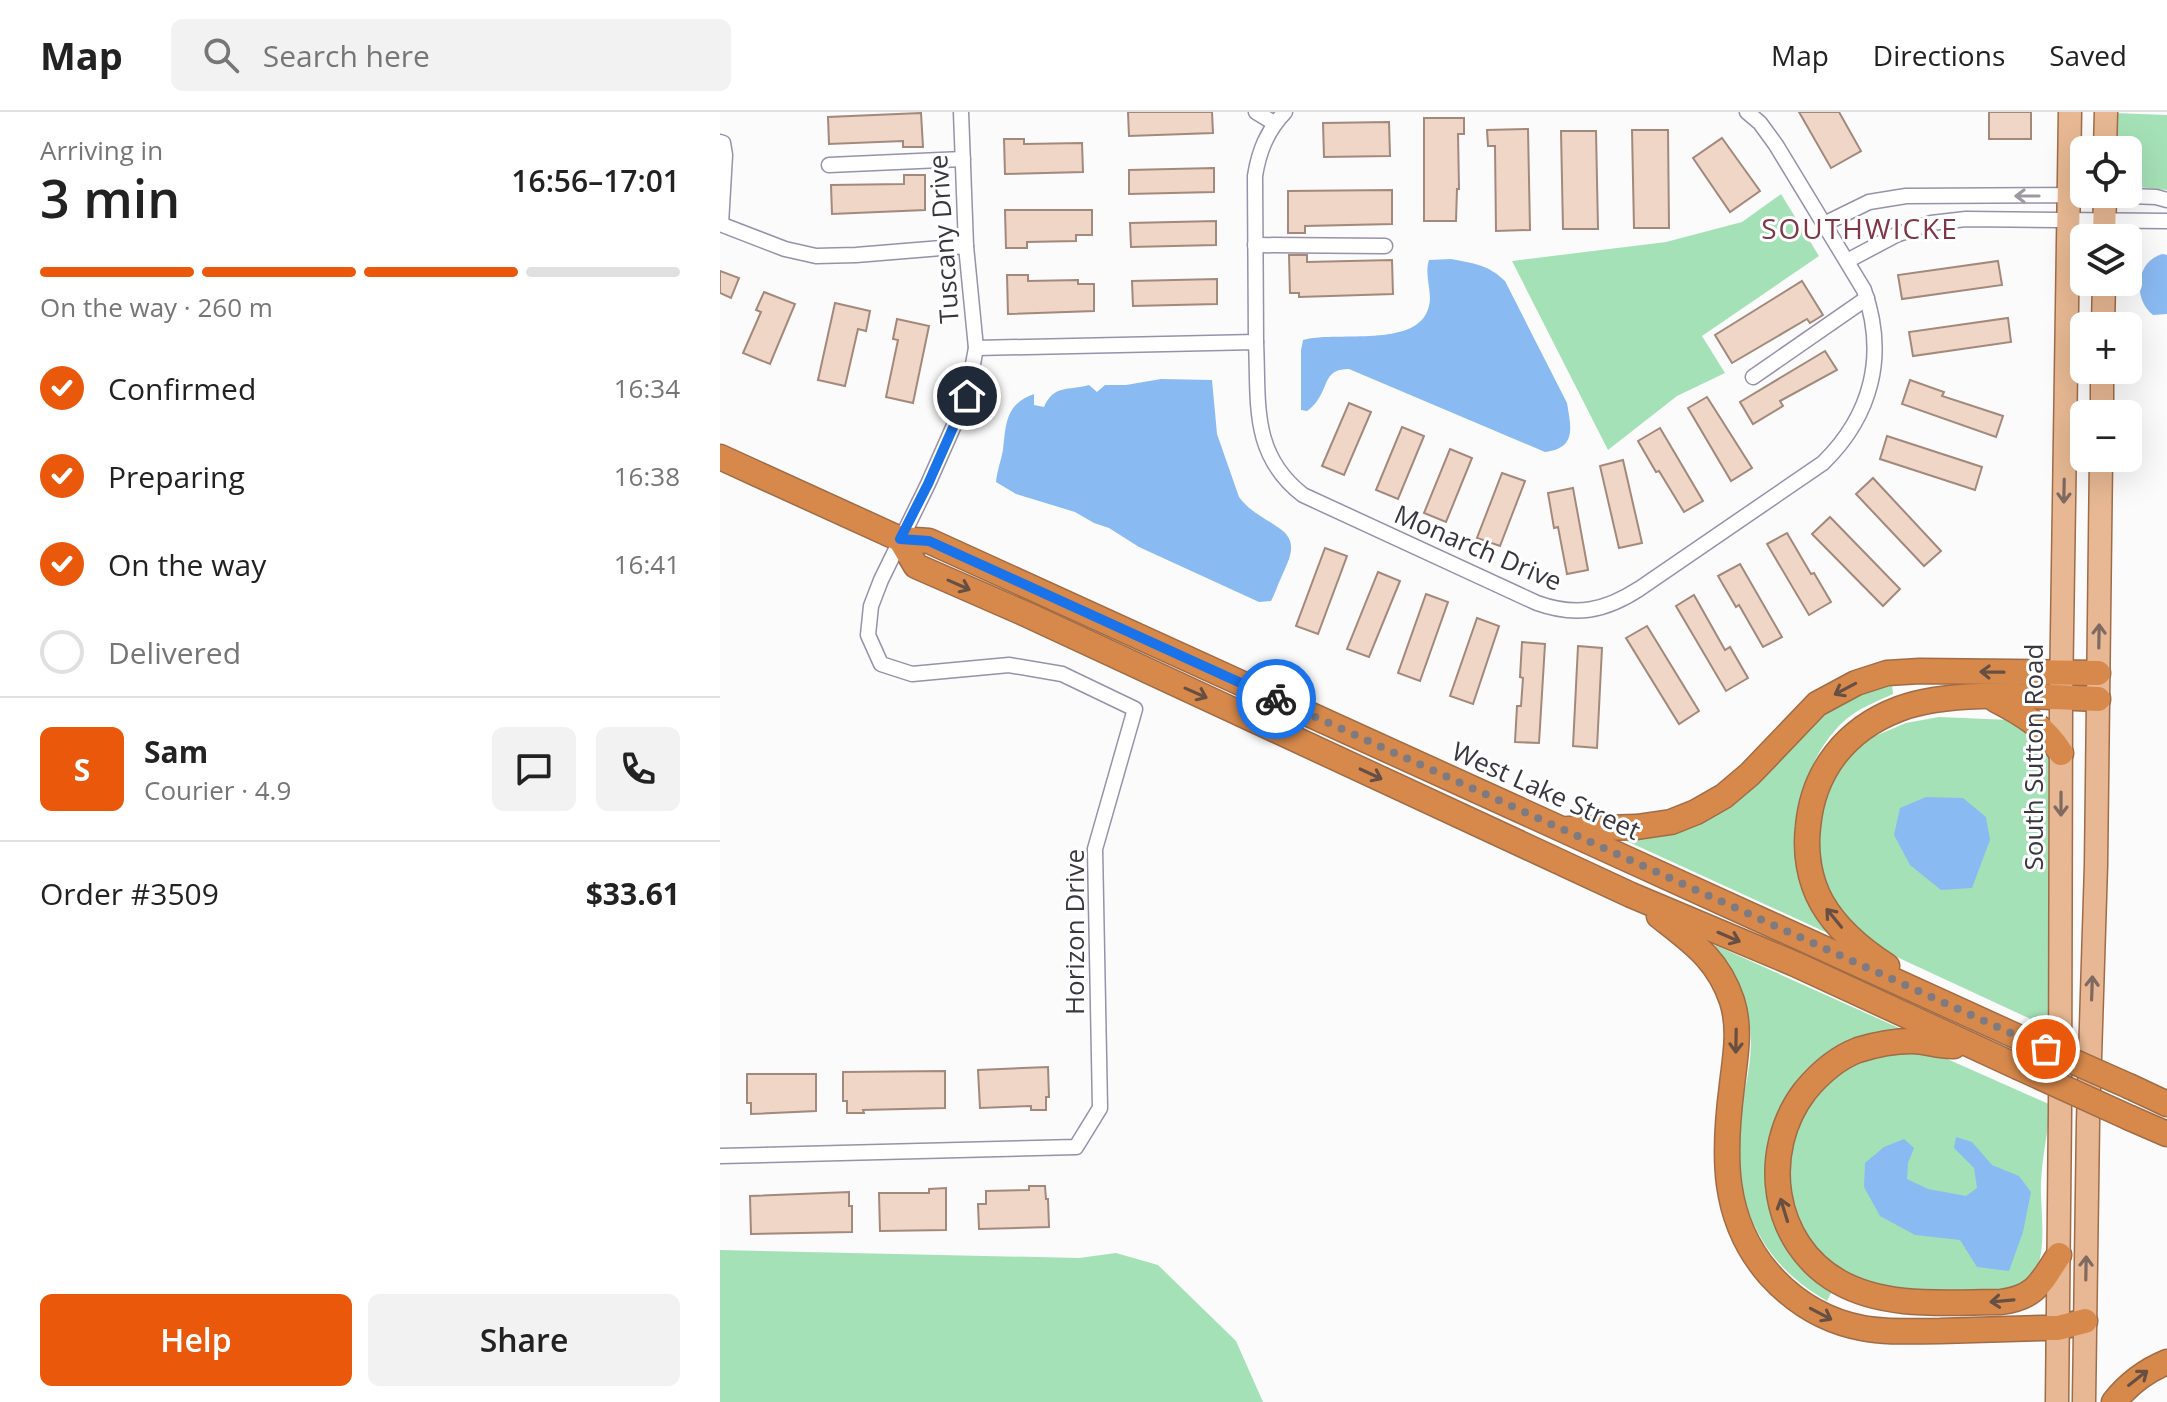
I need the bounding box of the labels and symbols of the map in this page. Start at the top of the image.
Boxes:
street label: Tuscany Drive [919,154,967,325]
one-way arrow [2014,188,2041,204]
district label: SOUTHWICKE [1761,209,1959,247]
pin [933,362,1001,430]
one-way arrow [2057,477,2072,504]
street label: Monarch Drive [1389,496,1568,599]
one-way arrow [946,578,971,593]
one-way arrow [2091,623,2106,650]
street label: South Sutton Road [2015,644,2051,870]
courier [1236,659,1316,739]
one-way arrow [1979,664,2006,680]
one-way arrow [1834,681,1858,697]
one-way arrow [1183,686,1207,701]
street label: West Lake Street [1447,732,1646,848]
one-way arrow [1359,767,1383,782]
one-way arrow [2053,790,2069,817]
street label: Horizon Drive [1056,849,1092,1015]
one-way arrow [1825,909,1843,929]
one-way arrow [1716,930,1741,945]
one-way arrow [2084,975,2099,1002]
pin [2012,1015,2080,1083]
one-way arrow [1728,1028,1744,1054]
one-way arrow [1776,1198,1790,1223]
one-way arrow [2078,1255,2094,1282]
one-way arrow [1990,1294,2016,1309]
one-way arrow [1809,1307,1832,1323]
one-way arrow [2127,1369,2148,1387]

